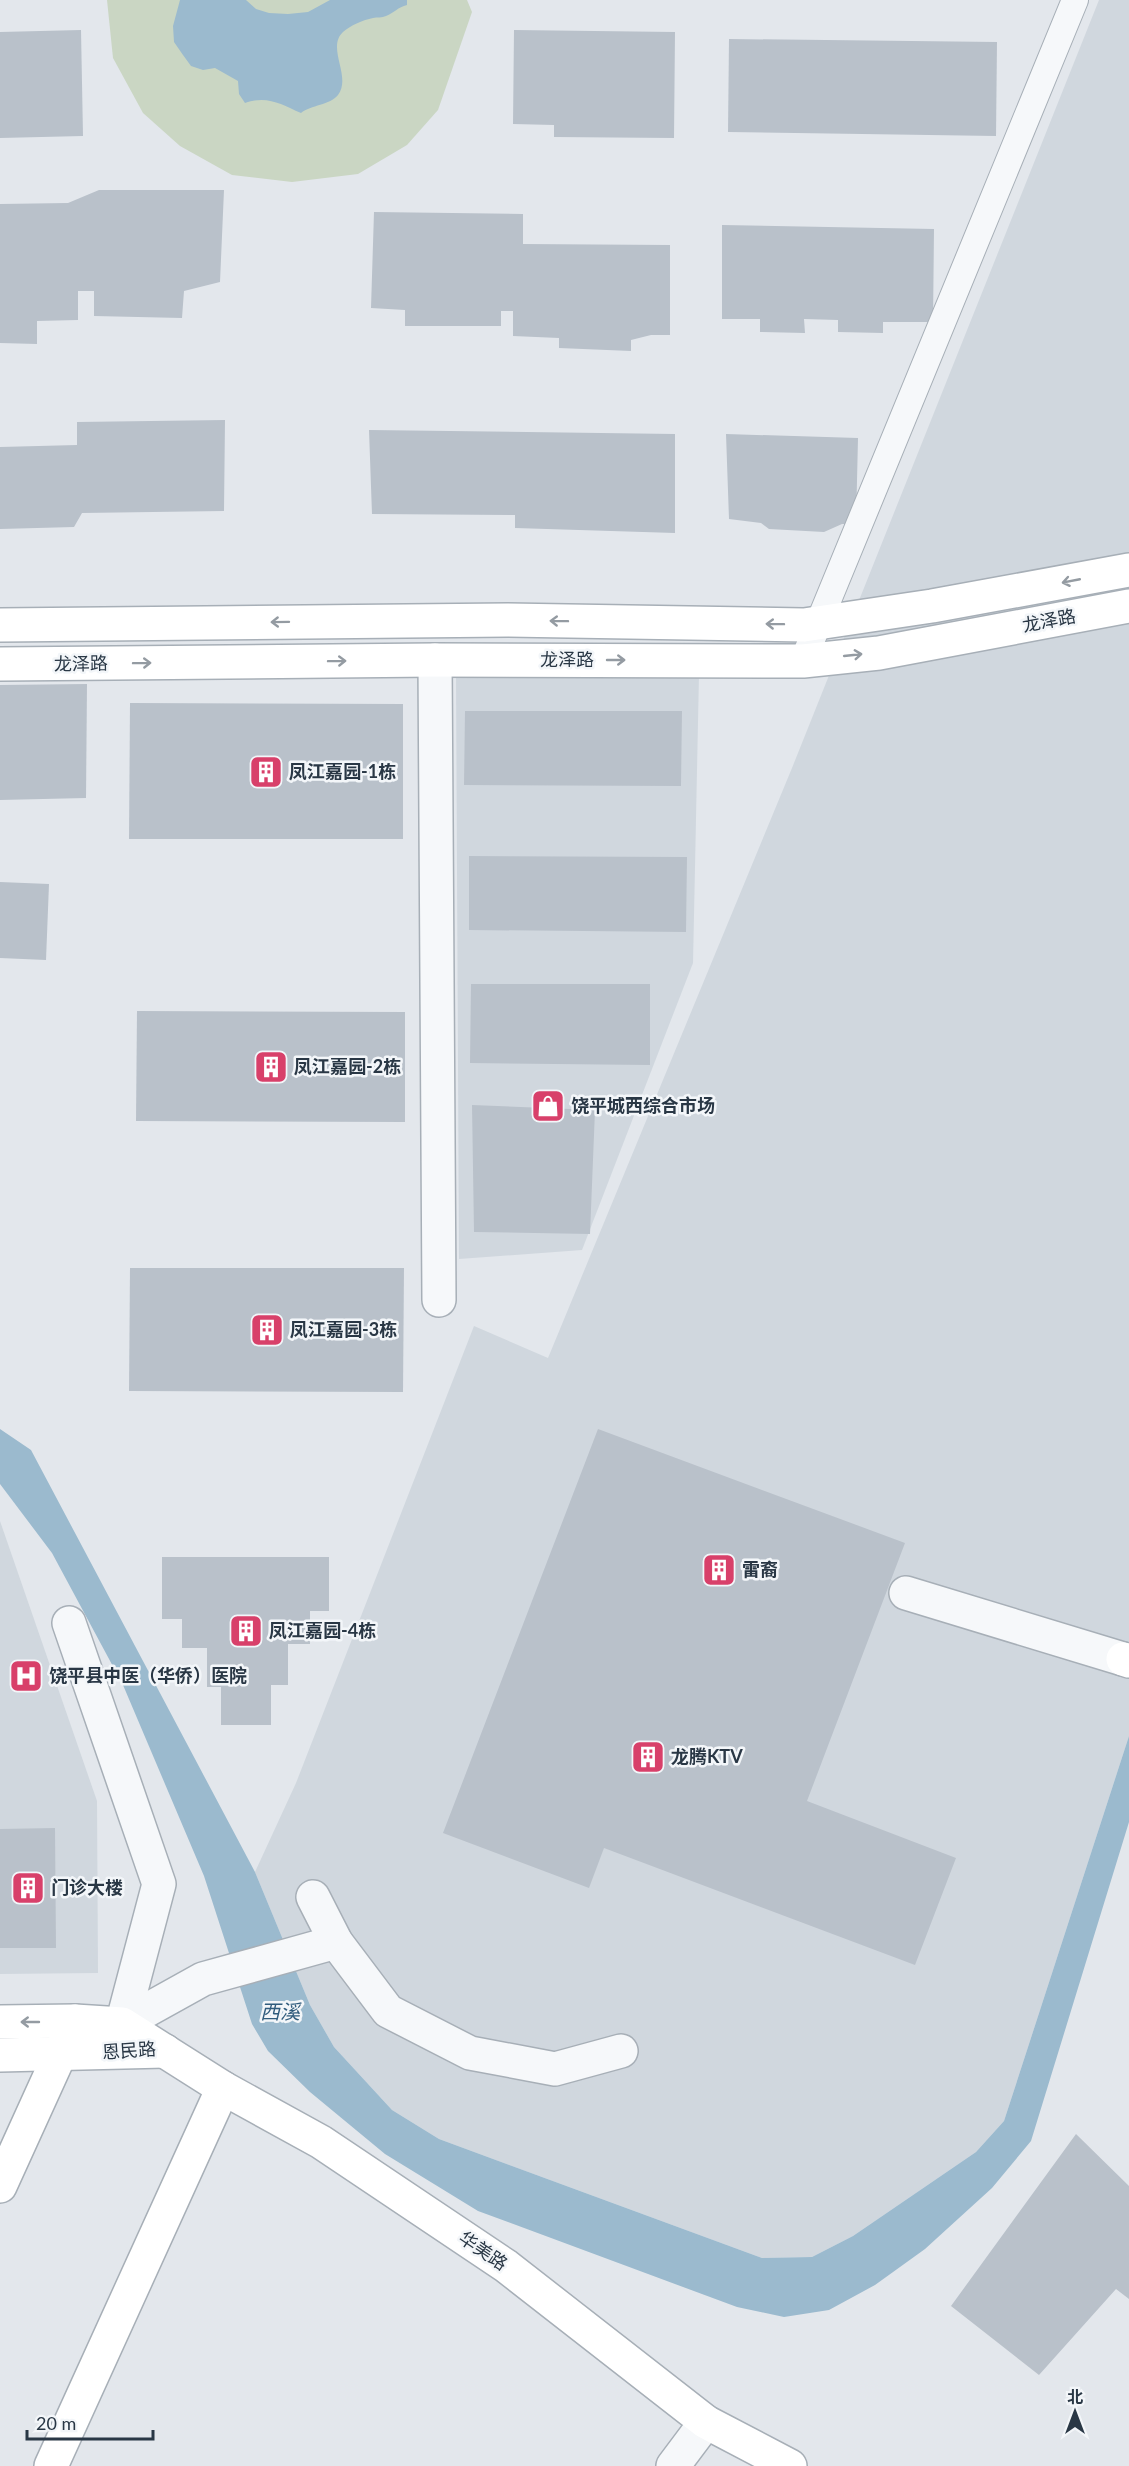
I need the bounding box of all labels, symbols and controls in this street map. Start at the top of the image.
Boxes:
one-way arrow [1062,575,1082,586]
street label: 龙泽路 [1020,604,1077,636]
one-way arrow [550,615,570,626]
one-way arrow [271,616,291,628]
one-way arrow [766,618,786,630]
street label: 龙泽路 [540,648,594,670]
one-way arrow [843,650,863,661]
street label: 龙泽路 [54,652,108,674]
one-way arrow [606,654,626,666]
one-way arrow [327,655,347,667]
one-way arrow [132,657,152,669]
building icon: 凤江嘉园-1栋 [248,754,284,790]
place label: 凤江嘉园-1栋 [289,760,396,782]
building icon: 凤江嘉园-2栋 [253,1049,289,1085]
place label: 凤江嘉园-2栋 [294,1055,401,1077]
shop icon: 饶平城西综合市场 [530,1088,566,1124]
place label: 饶平城西综合市场 [571,1094,715,1116]
building icon: 凤江嘉园-3栋 [249,1312,285,1348]
place label: 凤江嘉园-3栋 [290,1318,397,1340]
building icon: 雷裔 [701,1552,737,1588]
place label: 雷裔 [742,1558,778,1580]
building icon: 凤江嘉园-4栋 [228,1613,264,1649]
place label: 凤江嘉园-4栋 [269,1619,376,1641]
hospital icon: 饶平县中医（华侨）医院 [8,1658,44,1694]
place label: 饶平县中医（华侨）医院 [49,1664,247,1686]
building icon: 龙腾KTV [630,1739,666,1775]
place label: 龙腾KTV [671,1745,743,1767]
building icon: 门诊大楼 [10,1870,46,1906]
place label: 门诊大楼 [51,1876,123,1898]
water label: 西溪 [260,1999,302,2023]
one-way arrow [20,2016,40,2028]
street label: 恩民路 [101,2037,157,2063]
street label: 华美路 [455,2226,512,2274]
north arrow [1045,2382,1105,2442]
text: 北 [1067,2387,1083,2406]
scale bar [27,2403,153,2441]
text: 20 m [36,2412,76,2434]

